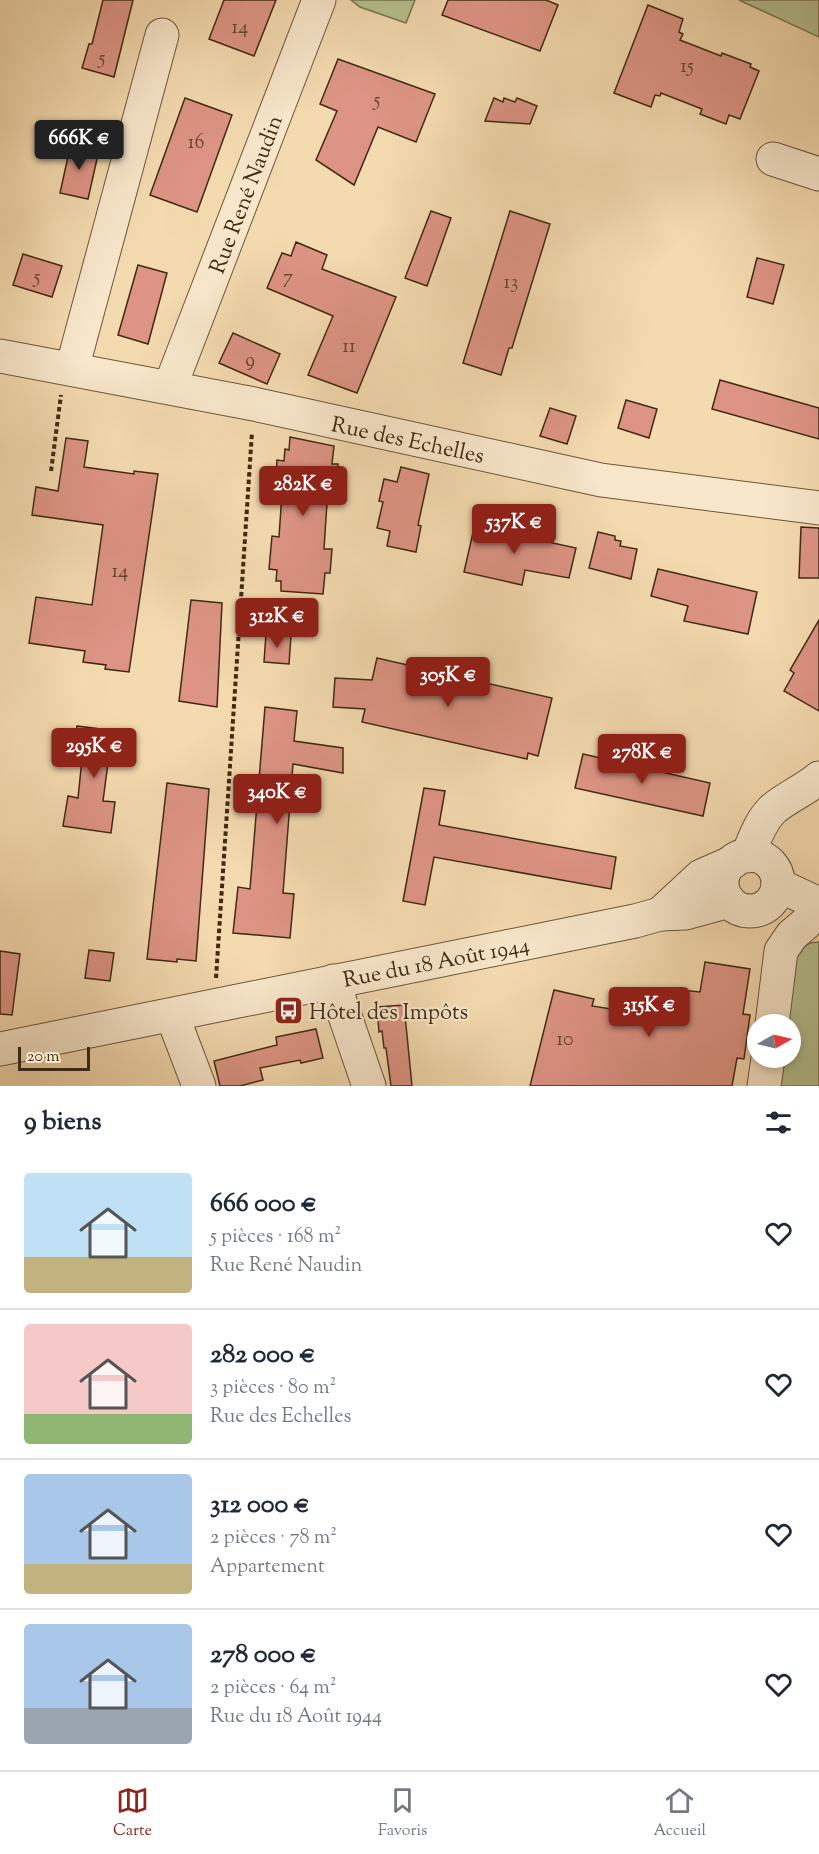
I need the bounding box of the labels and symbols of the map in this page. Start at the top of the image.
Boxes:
house number: 14 [232,14,248,43]
house number: 5 [98,45,106,74]
house number: 15 [680,53,694,82]
house number: 5 [373,87,381,116]
street label: Rue René Naudin [203,111,293,279]
pin: 666K € [30,120,128,171]
house number: 16 [188,129,204,158]
house number: 5 [33,264,41,293]
house number: 7 [283,264,293,293]
house number: 13 [504,269,518,298]
house number: 11 [342,333,356,362]
house number: 9 [245,347,255,376]
street label: Rue des Echelles [328,410,487,474]
pin: 282K € [254,466,352,517]
pin: 537K € [465,504,563,555]
house number: 14 [112,558,128,587]
pin: 312K € [228,598,326,649]
pin: 305K € [399,657,497,708]
pin: 295K € [45,728,143,779]
pin: 278K € [593,734,691,785]
pin: 340K € [228,774,326,825]
street label: Rue du 18 Août 1944 [341,930,533,998]
pin: 315K € [600,987,698,1038]
bus stop icon: Hôtel des Impôts [272,995,304,1027]
place label: Hôtel des Impôts [309,998,468,1030]
north arrow [747,1014,801,1068]
house number: 10 [556,1026,574,1055]
scale bar [18,1044,90,1072]

